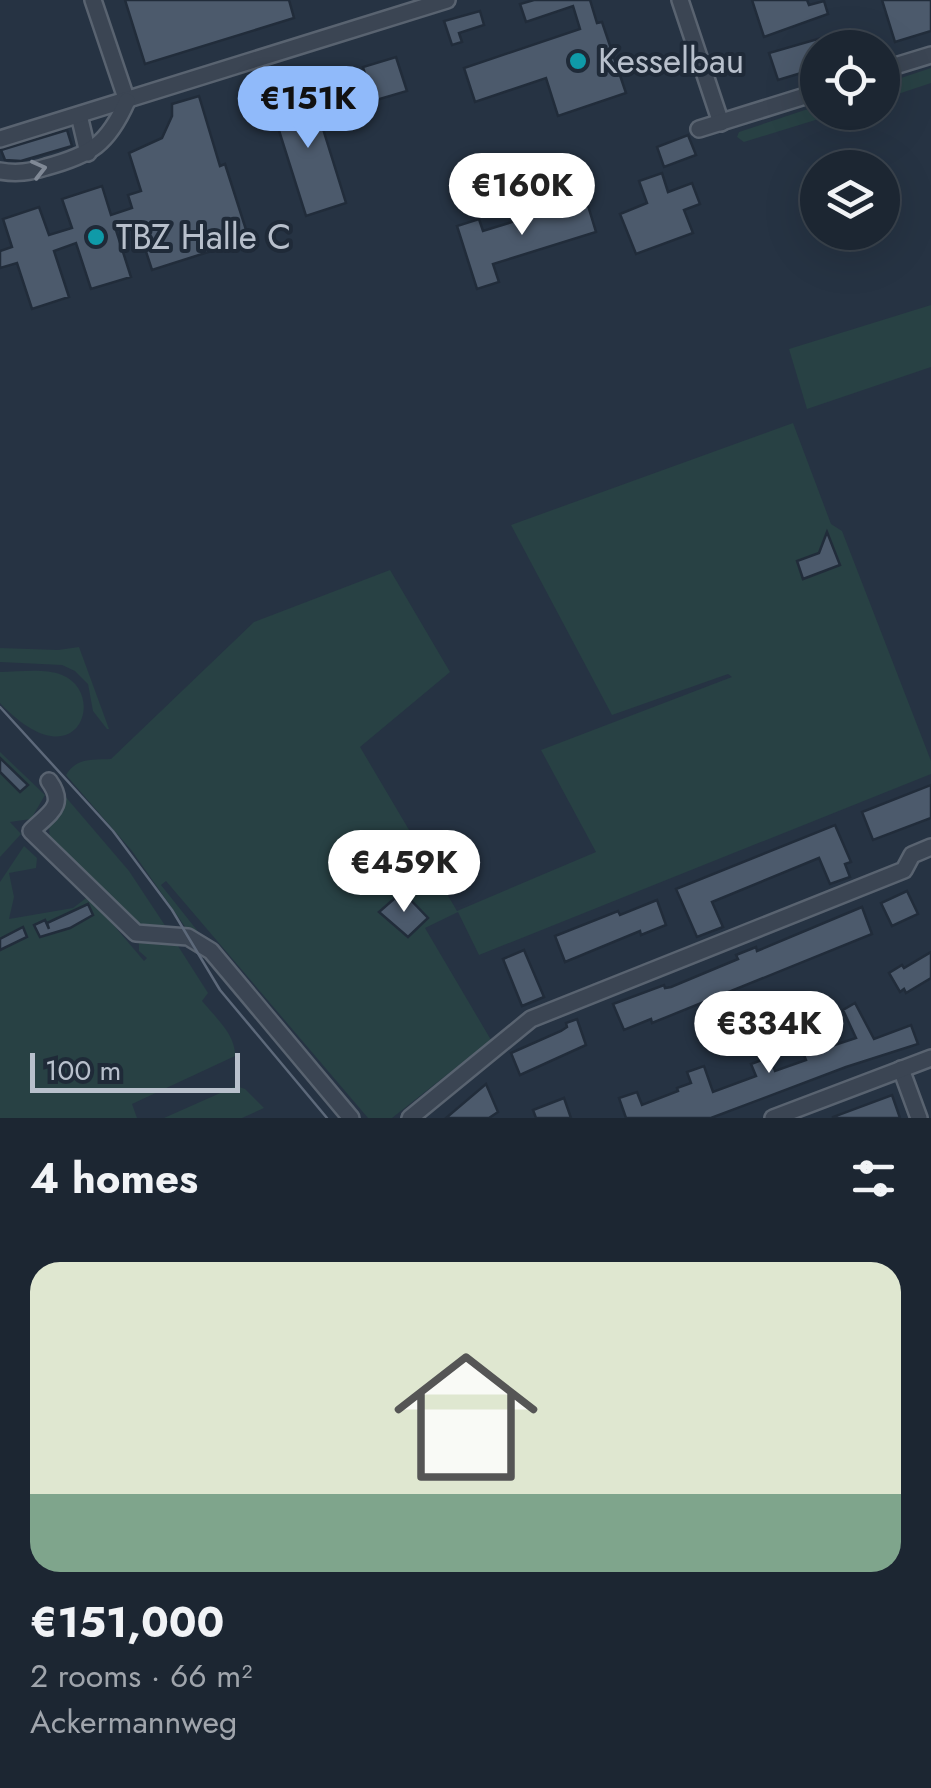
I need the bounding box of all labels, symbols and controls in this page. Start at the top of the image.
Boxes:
map controls [800,30,900,250]
button: locate [800,30,900,130]
place label: Kesselbau [598,36,744,86]
marker: Kesselbau [567,50,589,72]
pin: €151K [238,66,378,151]
text: €151K [260,75,356,121]
button: layers [800,150,900,250]
pin: €160K [452,153,592,238]
one-way arrow [30,160,47,181]
text: €160K [471,162,573,208]
place label: TBZ Halle C [116,212,291,262]
marker: TBZ Halle C [85,226,107,248]
pin: €459K [334,830,474,915]
text: €459K [350,839,458,885]
pin: €334K [699,991,839,1076]
text: €334K [716,1000,822,1046]
scale bar [30,1048,240,1092]
text: 100 m [45,1050,121,1091]
text: 4 homes [30,1148,198,1209]
icon: filters [846,1151,901,1206]
icon: home [376,1327,556,1507]
text: €151,000 [30,1592,224,1653]
text: 2 rooms · 66 m² [30,1653,252,1699]
text: Ackermannweg [30,1699,237,1745]

